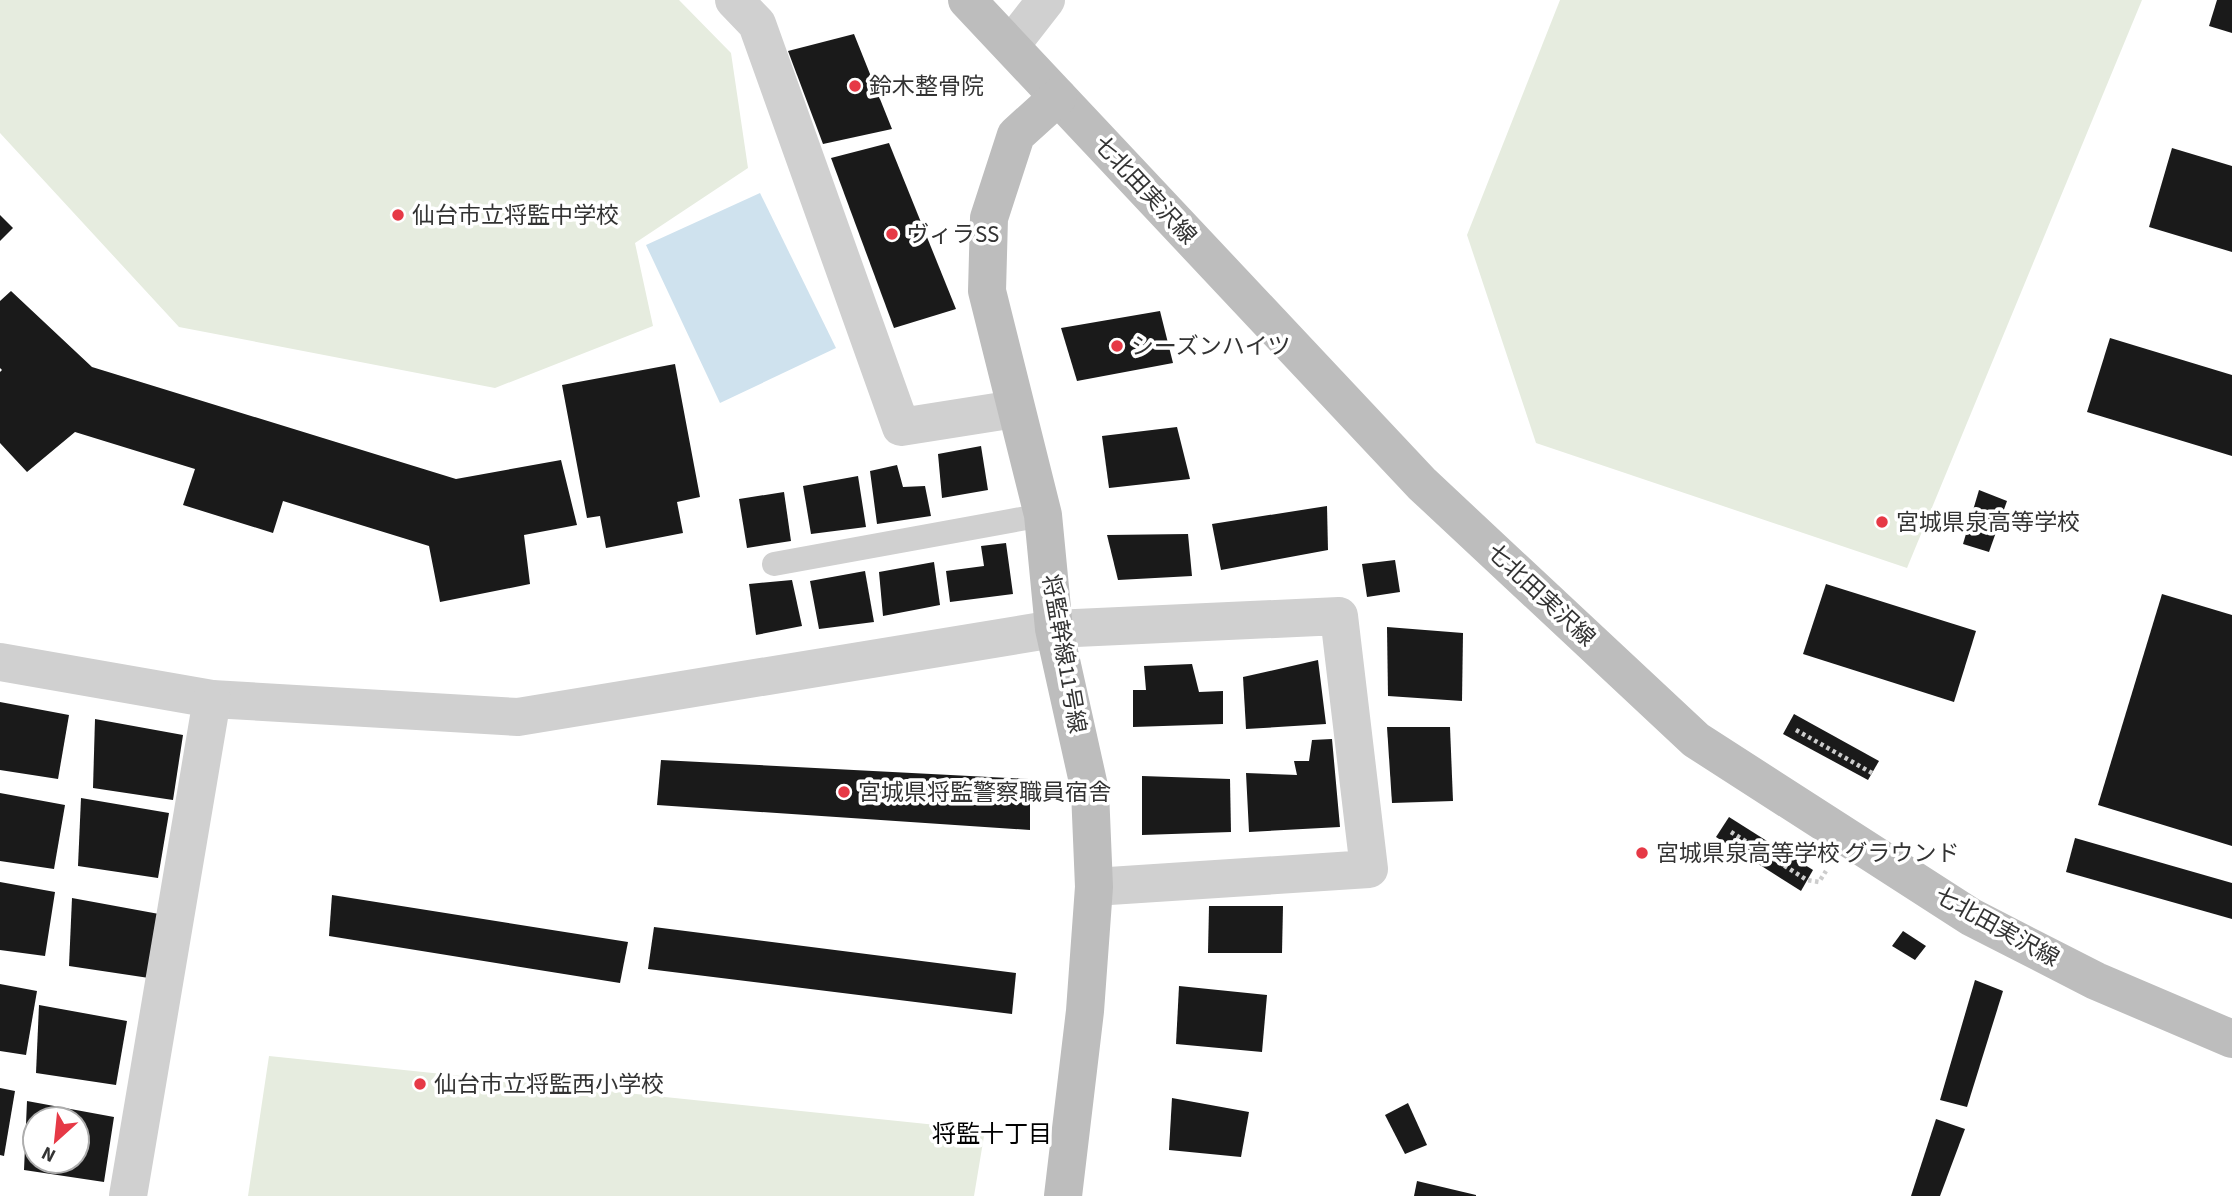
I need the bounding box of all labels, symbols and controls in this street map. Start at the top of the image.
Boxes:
place label: 鈴木整骨院 [869,70,984,103]
marker: 鈴木整骨院 [847,78,863,94]
street label: 七北田実沢線 [1086,128,1204,252]
place label: 仙台市立将監中学校 [412,199,619,232]
marker: 仙台市立将監中学校 [390,207,406,223]
place label: ヴィラSS [906,218,999,251]
marker: ヴィラSS [884,226,900,242]
place label: シーズンハイツ [1131,330,1290,363]
marker: シーズンハイツ [1109,338,1125,354]
place label: 宮城県泉高等学校 [1896,506,2080,539]
marker: 宮城県泉高等学校 [1874,514,1890,530]
street label: 七北田実沢線 [1479,536,1603,654]
street label: 将監幹線11号線 [1034,572,1094,736]
place label: 宮城県将監警察職員宿舎 [858,776,1111,809]
marker: 宮城県将監警察職員宿舎 [836,784,852,800]
place label: 宮城県泉高等学校 グラウンド [1656,837,1960,870]
marker: 宮城県泉高等学校 グラウンド [1634,845,1650,861]
street label: 七北田実沢線 [1929,879,2065,975]
place label: 仙台市立将監西小学校 [434,1068,664,1101]
marker: 仙台市立将監西小学校 [412,1076,428,1092]
north arrow [21,1105,91,1175]
district label: 将監十丁目 [932,1117,1052,1152]
text: N [37,1139,61,1169]

